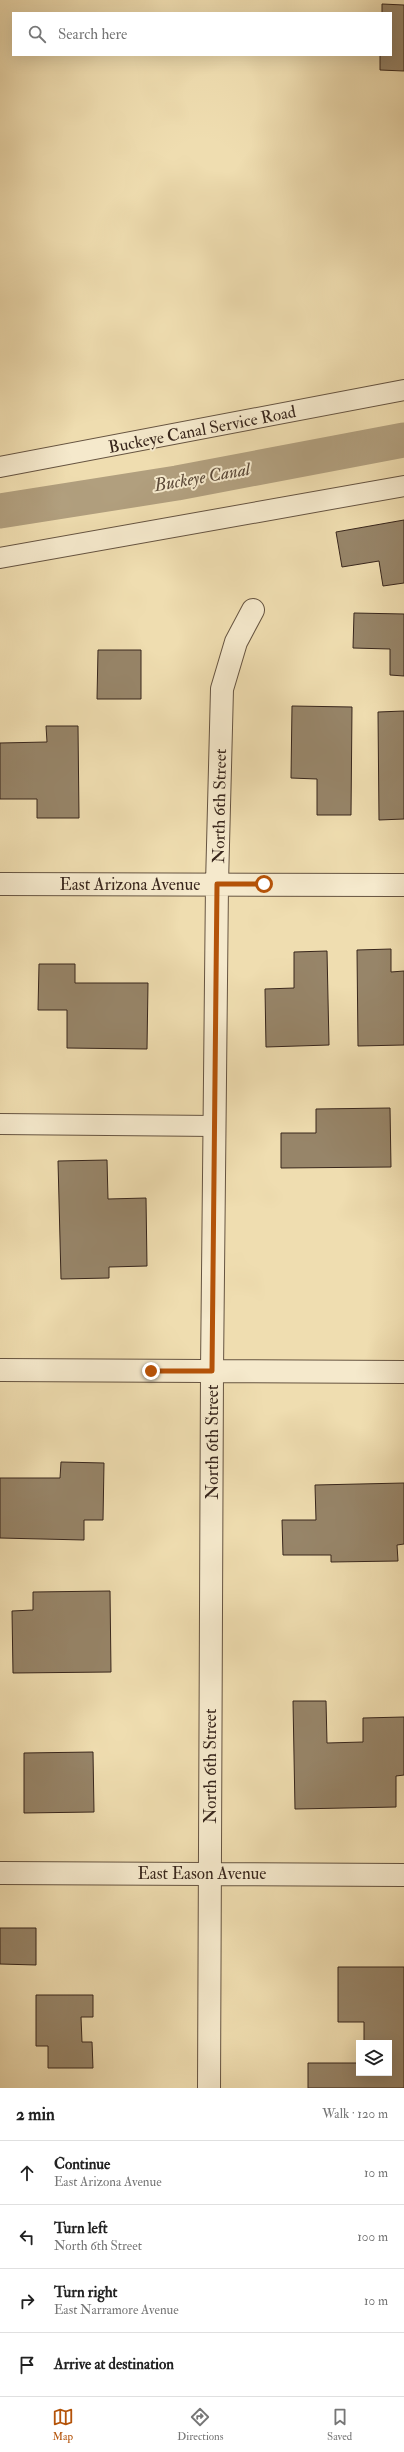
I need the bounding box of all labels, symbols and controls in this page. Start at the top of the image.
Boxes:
search box [12,12,392,56]
icon: search [26,23,48,45]
text: Search here [58,25,127,44]
street label: Buckeye Canal Service Road [106,401,299,459]
water label: Buckeye Canal [151,457,254,497]
street label: North 6th Street [208,748,231,864]
street label: East Arizona Avenue [60,874,200,895]
route start [255,875,273,893]
route end [142,1362,160,1380]
street label: North 6th Street [202,1384,223,1499]
street label: North 6th Street [200,1708,221,1823]
street label: East Eason Avenue [138,1863,266,1884]
map controls [356,2040,392,2076]
button: layers [356,2040,392,2076]
text: 2 min [16,2104,55,2125]
text: Walk · 120 m [322,2106,388,2122]
text: Continue [54,2155,110,2174]
icon: ahead [16,2162,38,2184]
text: 10 m [364,2165,388,2181]
text: East Arizona Avenue [54,2174,162,2190]
text: Turn left [54,2219,108,2238]
icon: left [16,2226,38,2248]
text: 100 m [357,2229,388,2245]
text: North 6th Street [54,2238,142,2254]
text: Turn right [54,2283,117,2302]
icon: right [16,2290,38,2312]
text: 10 m [364,2293,388,2309]
text: East Narramore Avenue [54,2302,179,2318]
icon: arrive [16,2354,38,2376]
text: Arrive at destination [54,2355,174,2374]
tab: Map [52,2406,74,2443]
tab: Directions [177,2406,224,2443]
tab: Saved [327,2406,352,2443]

